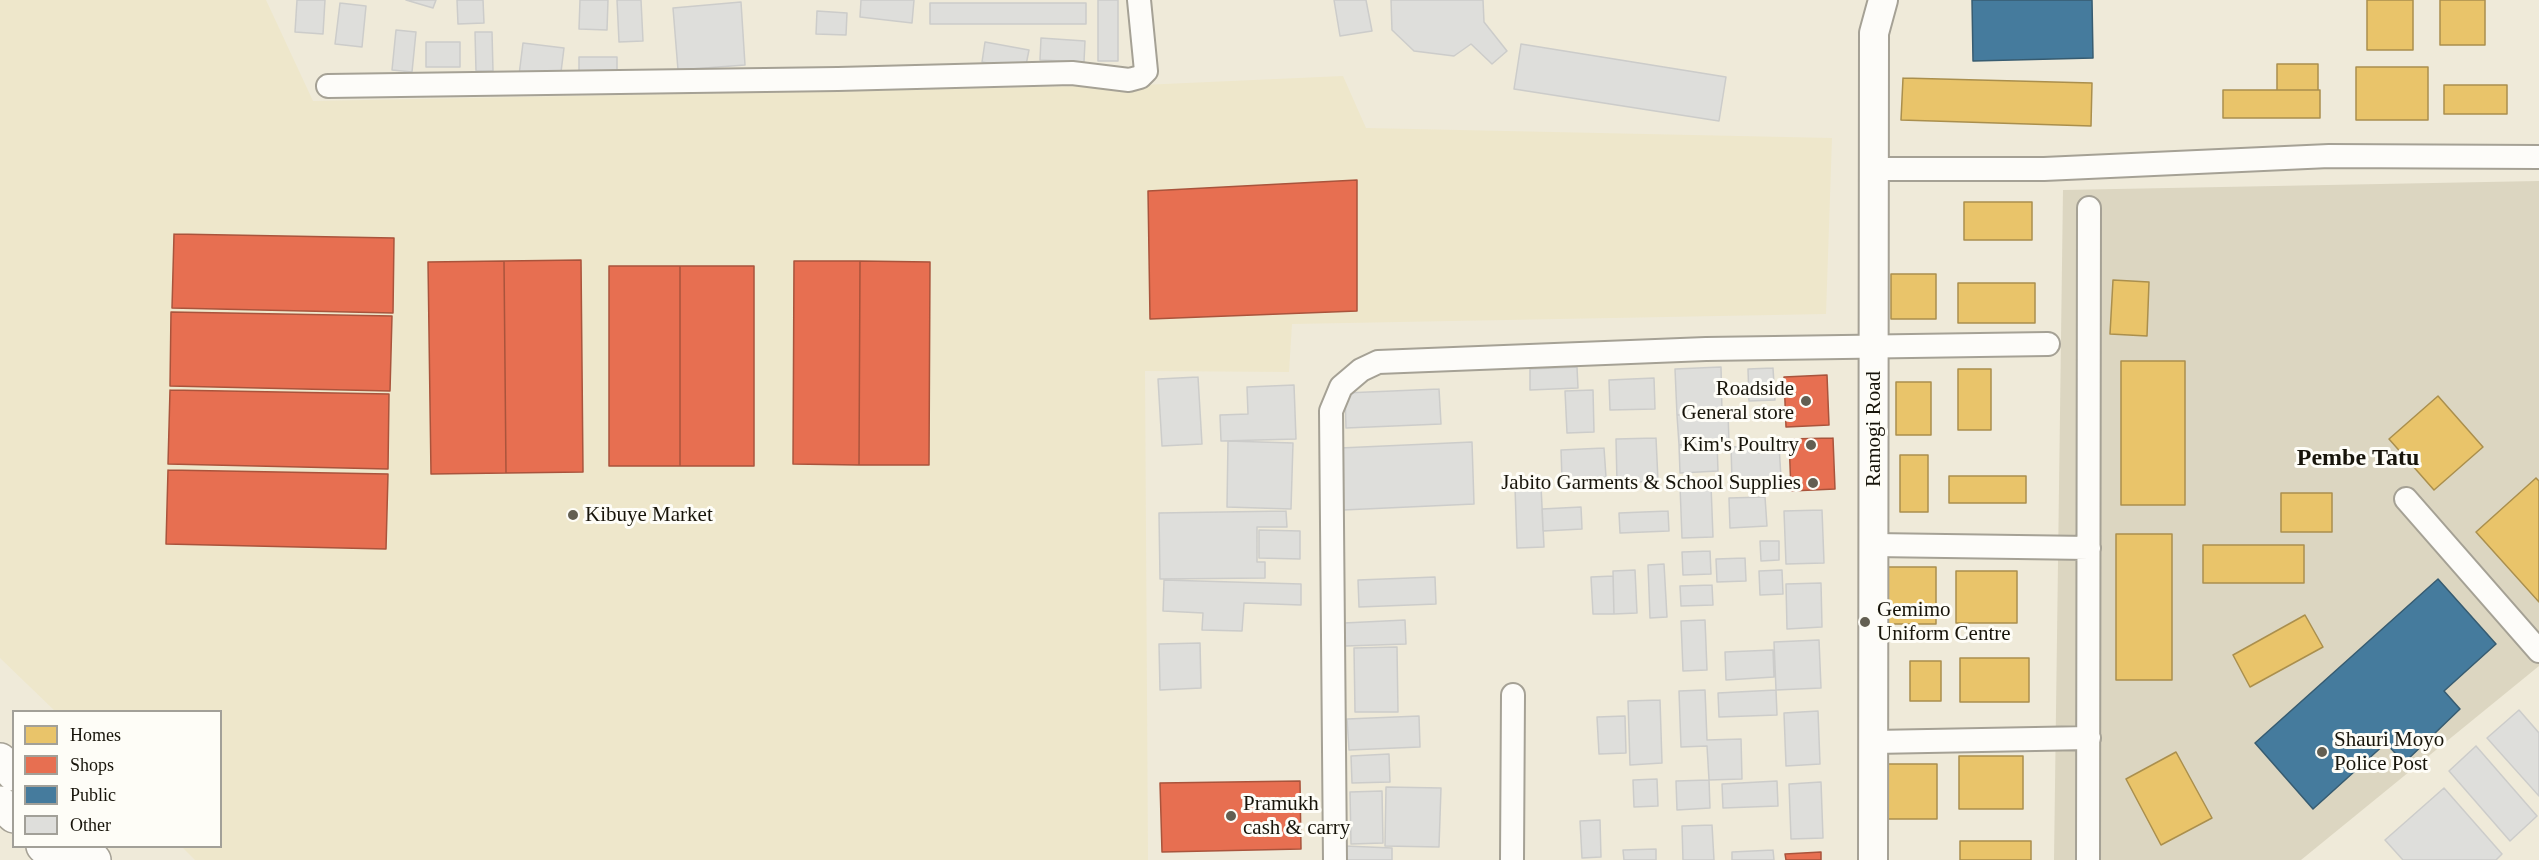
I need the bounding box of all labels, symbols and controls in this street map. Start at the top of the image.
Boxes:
street label: Ramogi Road [1861,371,1887,487]
place label: Roadside General store [1681,376,1794,426]
marker: Roadside General store [1799,394,1813,408]
place label: Kim's Poultry [1683,432,1799,458]
marker: Kim's Poultry [1804,438,1818,452]
district label: Pembe Tatu [2297,445,2419,473]
place label: Jabito Garments & School Supplies [1501,470,1801,496]
marker: Jabito Garments & School Supplies [1806,476,1820,490]
place label: Kibuye Market [585,502,713,528]
marker: Kibuye Market [566,508,580,522]
place label: Gemimo Uniform Centre [1877,597,2011,647]
marker: Gemimo Uniform Centre [1858,615,1872,629]
legend [12,710,222,848]
text: Homes [70,725,121,745]
place label: Shauri Moyo Police Post [2334,727,2444,777]
marker: Shauri Moyo Police Post [2315,745,2329,759]
text: Shops [70,755,114,775]
text: Public [70,785,116,805]
place label: Pramukh cash & carry [1243,791,1350,841]
marker: Pramukh cash & carry [1224,809,1238,823]
text: Other [70,815,111,835]

